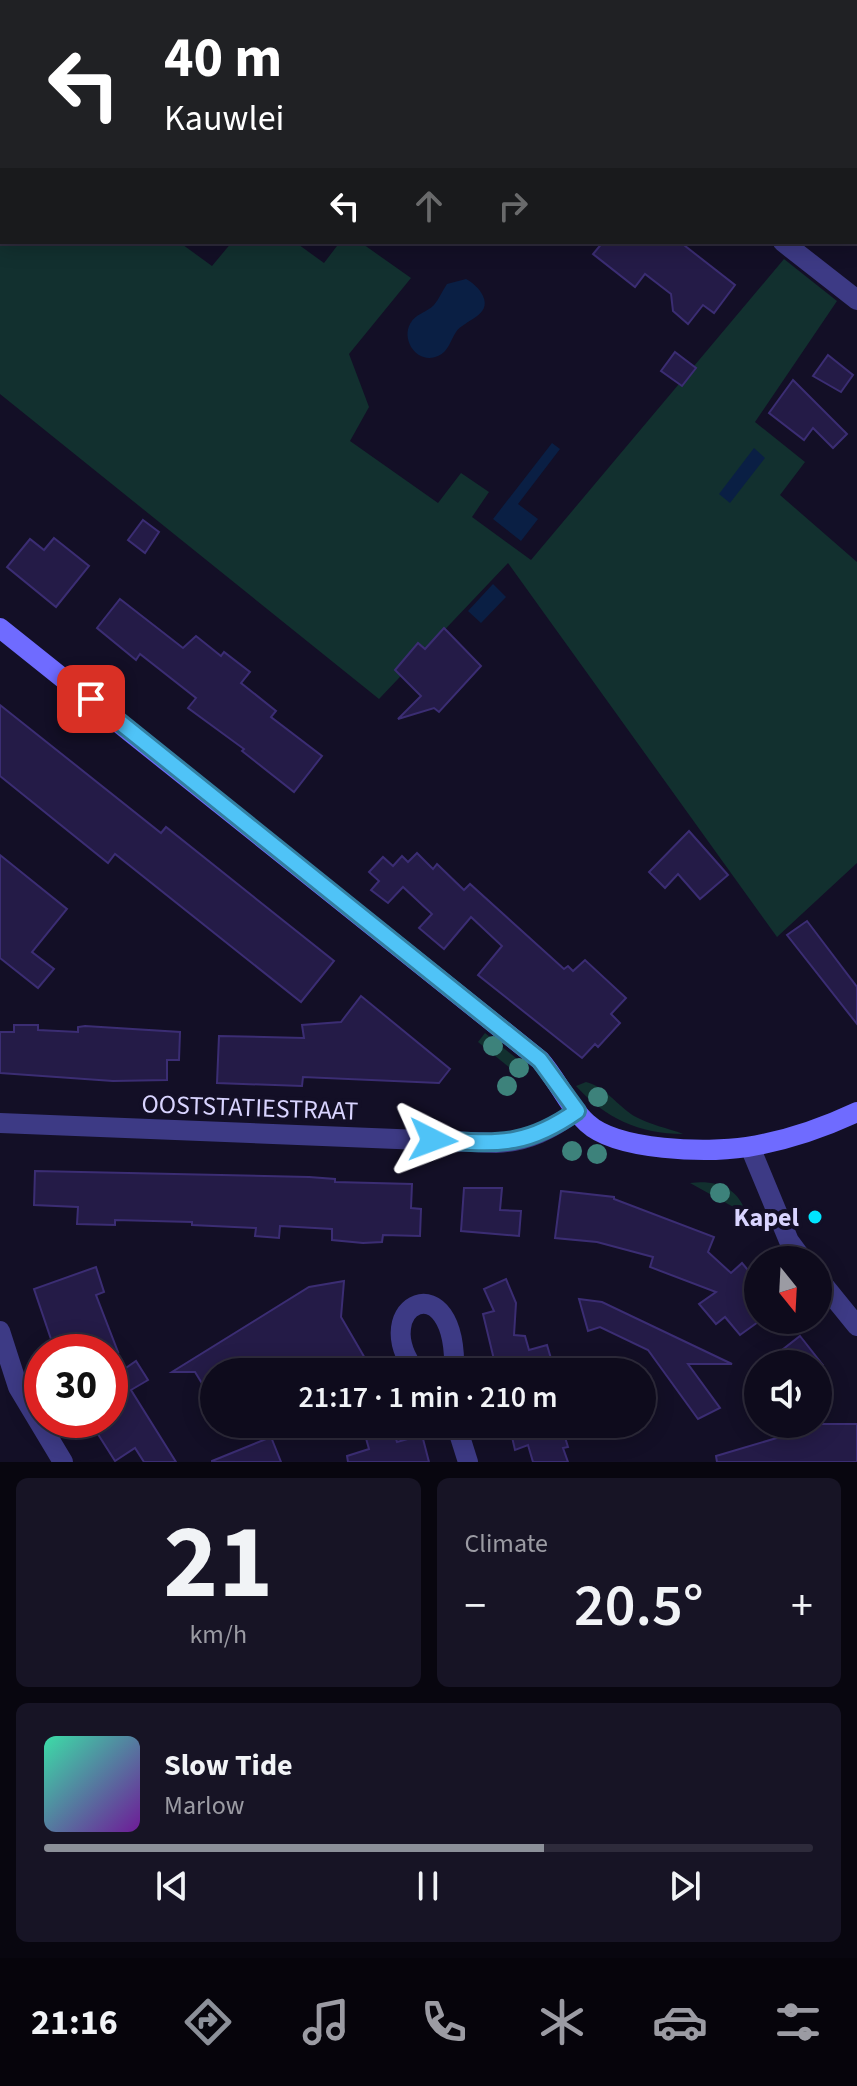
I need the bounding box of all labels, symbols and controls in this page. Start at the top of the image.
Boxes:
text: 40 m [164,19,282,98]
icon: left [32,32,136,136]
text: Kauwlei [164,93,284,144]
icon: left [323,184,367,228]
icon: ahead [407,184,451,228]
icon: right [491,184,535,228]
pin [57,665,125,733]
icon: arrive [69,677,113,721]
street label: OOSTSTATIESTRAAT [141,1085,359,1130]
position arrow [391,1098,475,1182]
place label: Kapel [734,1199,800,1236]
marker: Kapel [806,1208,824,1226]
north arrow [744,1246,832,1334]
map controls [744,1246,832,1438]
speed limit sign: 30 [24,1334,128,1438]
button: sound [744,1350,832,1438]
text: 21:17 · 1 min · 210 m [298,1376,558,1419]
text: 21 [163,1490,273,1638]
text: Climate [465,1525,548,1562]
text: 20.5° [574,1564,704,1649]
text: − [465,1575,486,1638]
text: + [791,1575,813,1638]
text: km/h [189,1616,247,1653]
text: Slow Tide [164,1744,293,1787]
text: Marlow [164,1787,244,1824]
icon: previous [150,1864,194,1908]
icon: pause [406,1864,450,1908]
icon: next [663,1864,707,1908]
icon: directions [180,1994,236,2050]
icon: music [298,1994,354,2050]
icon: phone [416,1994,472,2050]
icon: climate [534,1994,590,2050]
icon: car [652,1994,708,2050]
icon: filters [770,1994,826,2050]
text: 21:16 [31,1997,118,2048]

